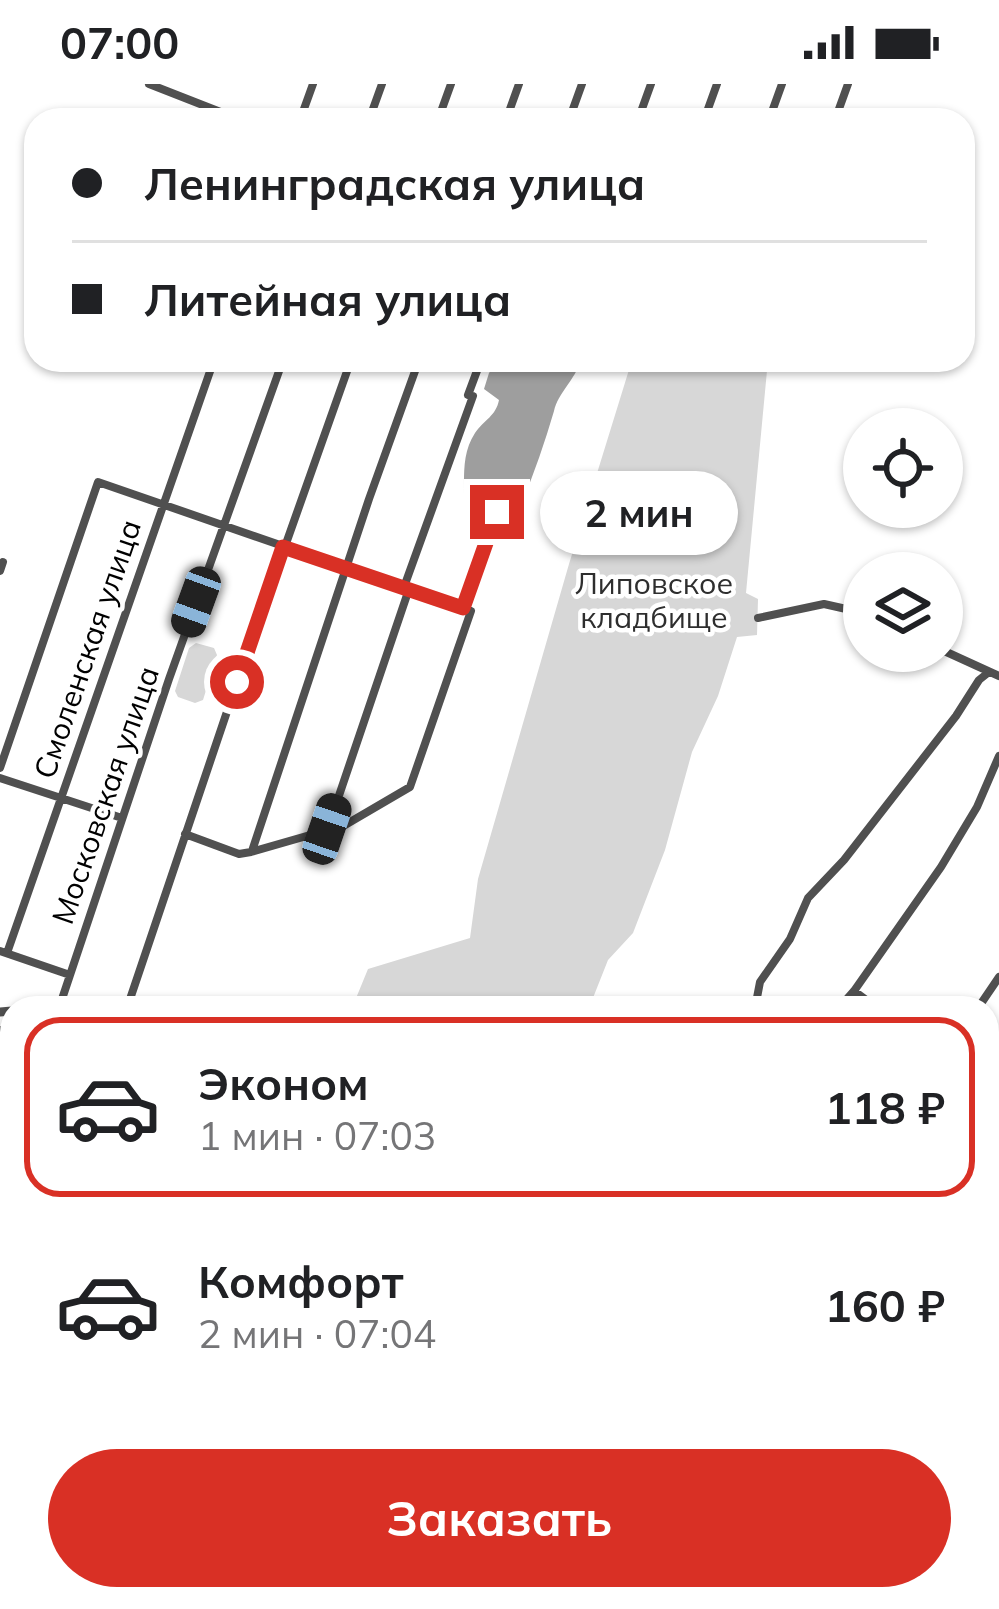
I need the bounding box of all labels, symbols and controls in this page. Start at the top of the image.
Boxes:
text: 07:00 [60,14,179,70]
text: Ленинградская улица [144,155,645,211]
text: Литейная улица [144,271,511,327]
map controls [843,408,963,672]
button: locate [843,408,963,528]
callout: 2 мин [539,470,737,554]
route end [470,485,524,539]
text: 2 мин [584,488,694,537]
street label: Смоленская улица [25,515,149,783]
button: layers [843,552,963,672]
car [167,562,225,642]
park label: Липовское кладбище [575,564,733,636]
route start [210,655,264,709]
street label: Московская улица [43,661,167,929]
car [298,789,356,869]
icon: car [54,1053,162,1161]
text: Эконом [198,1055,369,1111]
text: 118 ₽ [825,1079,945,1135]
text: 1 мин · 07:03 [198,1111,436,1160]
icon: car [54,1251,162,1359]
text: Комфорт [198,1253,404,1309]
text: 160 ₽ [825,1277,945,1333]
text: 2 мин · 07:04 [198,1309,436,1358]
button: Заказать [48,1449,951,1587]

